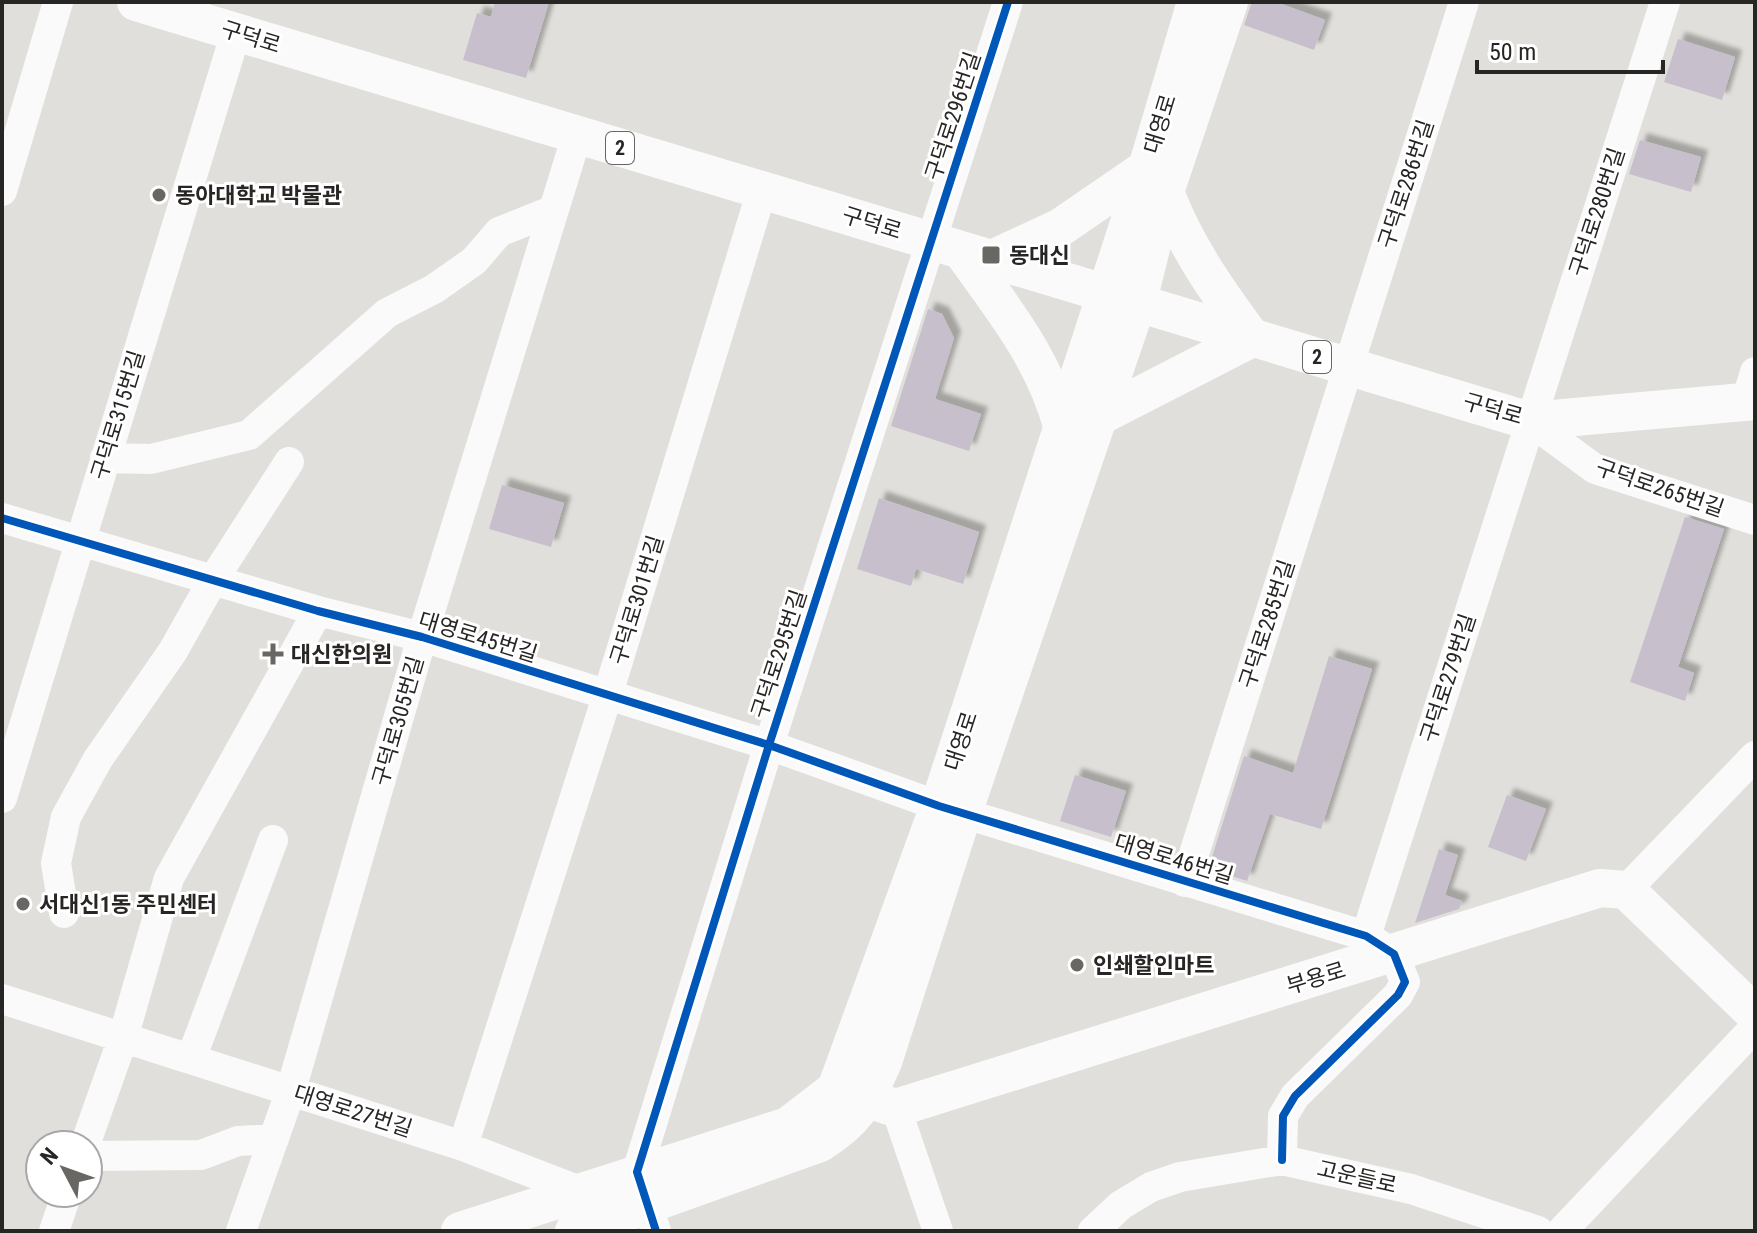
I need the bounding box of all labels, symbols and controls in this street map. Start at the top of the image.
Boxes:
street label: 구덕로 [218,16,284,58]
scale bar [1477,24,1663,74]
text: 50 m [1489,38,1536,66]
street label: 구덕로296번길 [920,49,986,183]
street label: 대영로 [1139,91,1181,157]
street label: 구덕로286번길 [1373,117,1439,251]
road number: 2 [606,132,634,164]
street label: 구덕로280번길 [1564,145,1630,279]
place label: 동아대학교 박물관 [175,183,342,208]
marker: 동아대학교 박물관 [150,186,168,204]
street label: 구덕로 [839,202,905,244]
place label: 동대신 [1009,243,1070,268]
marker: 동대신 [980,244,1002,266]
road number: 2 [1303,341,1331,373]
street label: 구덕로315번길 [86,347,150,483]
street label: 구덕로 [1460,389,1526,429]
street label: 구덕로265번길 [1593,454,1727,522]
street label: 구덕로301번길 [605,532,669,668]
street label: 구덕로285번길 [1234,557,1300,691]
street label: 구덕로295번길 [746,587,812,721]
street label: 대영로45번길 [416,607,540,667]
street label: 구덕로279번길 [1415,611,1481,745]
place label: 대신한의원 [291,642,392,667]
marker: 대신한의원 [262,643,284,665]
street label: 구덕로305번길 [368,653,428,789]
street label: 대영로 [940,708,982,774]
street label: 대영로46번길 [1112,829,1236,889]
place label: 서대신1동 주민센터 [39,892,217,917]
marker: 서대신1동 주민센터 [14,895,32,913]
place label: 인쇄할인마트 [1093,953,1214,978]
marker: 인쇄할인마트 [1068,956,1086,974]
street label: 부용로 [1283,957,1349,999]
street label: 대영로27번길 [291,1080,415,1142]
north arrow [24,1129,104,1209]
text: N [35,1143,63,1169]
street label: 고운들로 [1315,1156,1399,1198]

